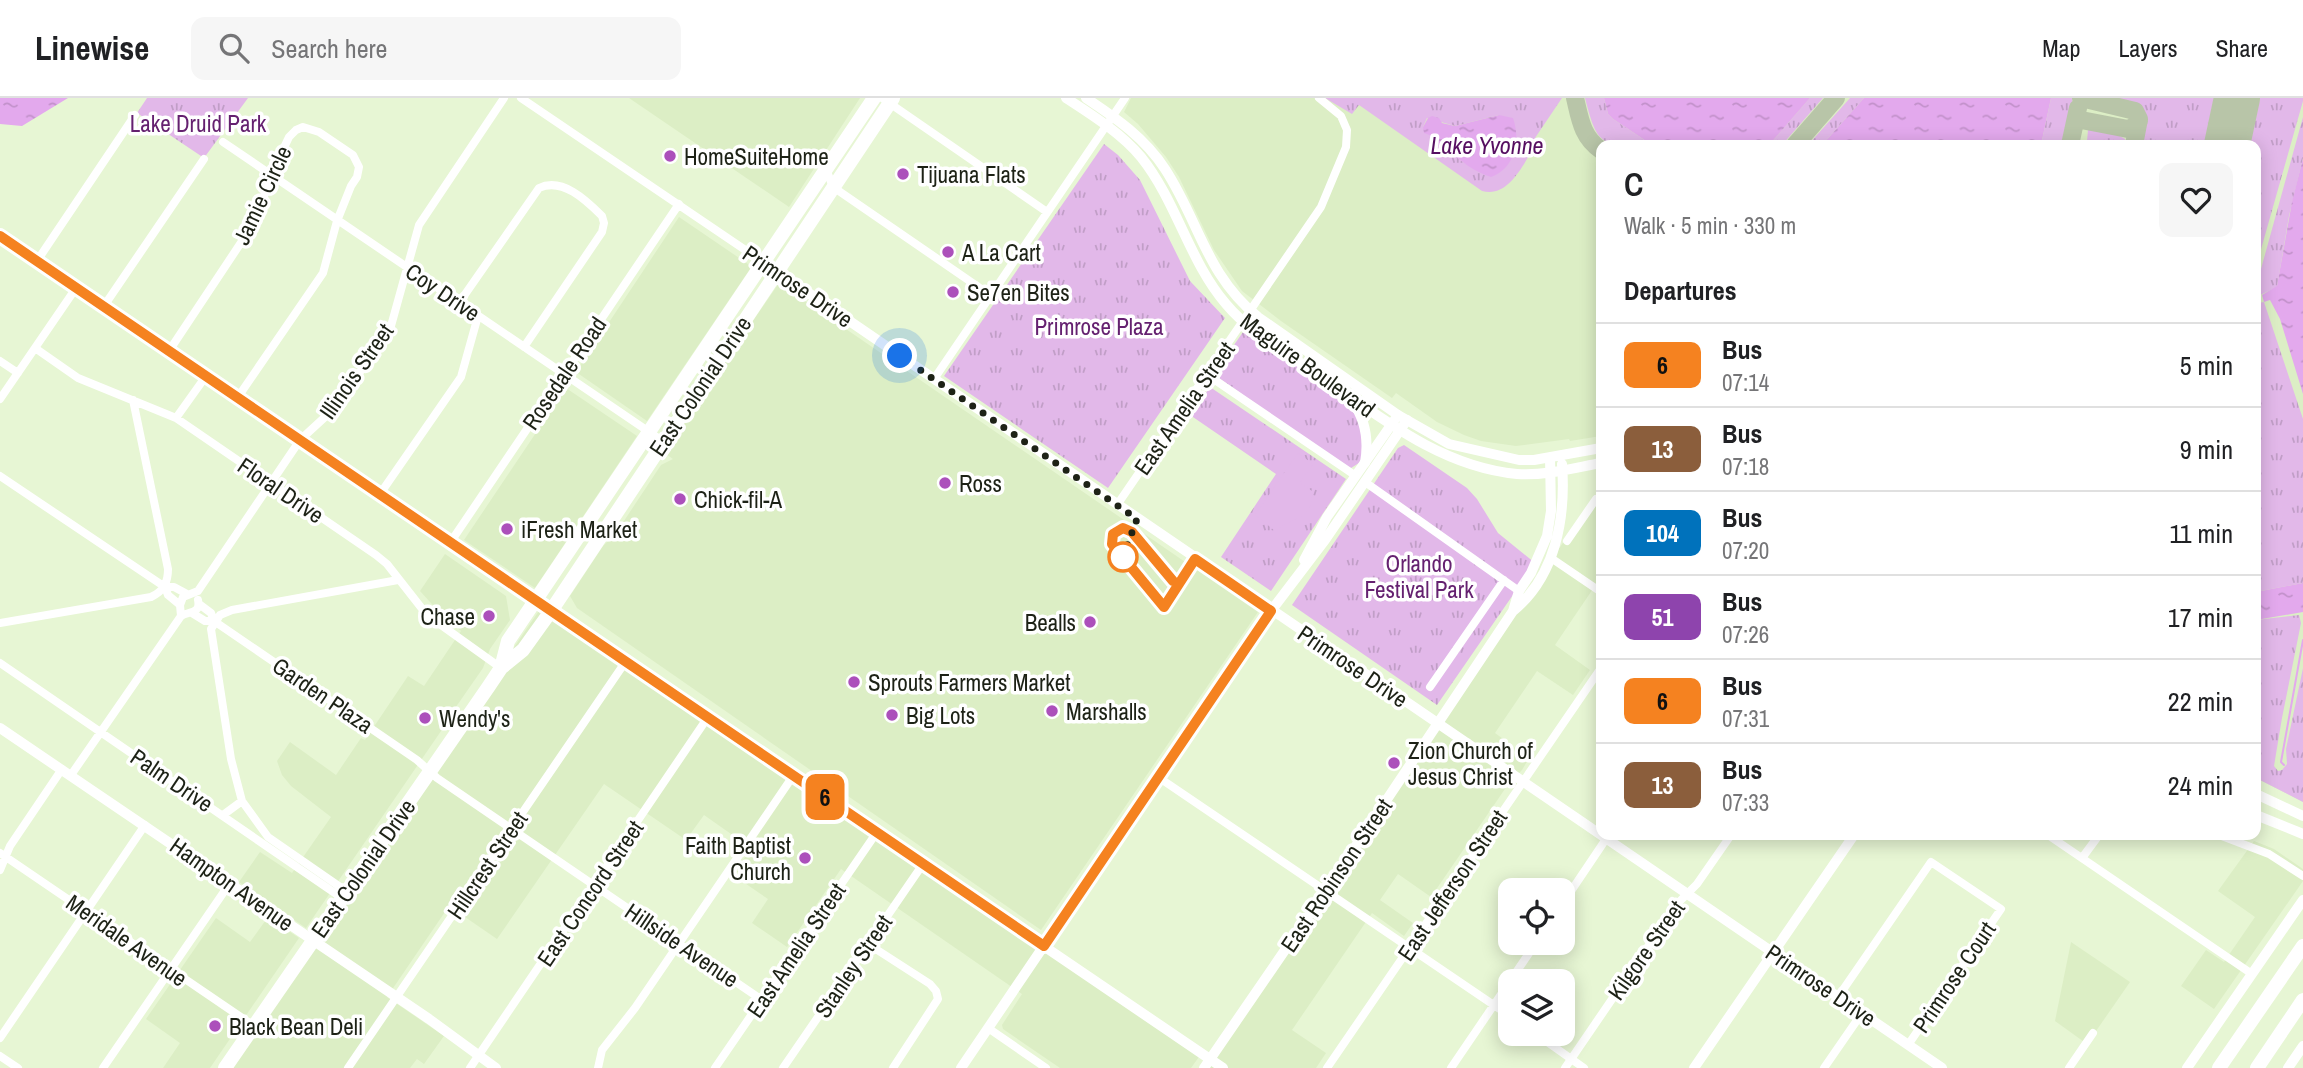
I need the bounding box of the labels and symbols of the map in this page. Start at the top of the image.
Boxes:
park label: Lake Druid Park [130,108,267,139]
water label: Lake Yvonne [1430,129,1544,161]
street label: Jamie Circle [226,140,298,250]
place label: HomeSuiteHome [684,141,829,172]
marker: HomeSuiteHome [662,148,678,164]
place label: Tijuana Flats [917,159,1026,190]
marker: Tijuana Flats [895,166,911,182]
place label: A La Cart [961,237,1041,268]
street label: Primrose Drive [737,238,859,334]
marker: A La Cart [940,244,956,260]
street label: Coy Drive [400,256,486,328]
place label: Se7en Bites [967,277,1070,308]
marker: Se7en Bites [945,284,961,300]
street label: Maguire Boulevard [1234,306,1382,424]
street label: Rosedale Road [515,310,613,436]
street label: East Colonial Drive [642,310,758,462]
park label: Primrose Plaza [1035,311,1164,342]
street label: Illinois Street [312,317,400,425]
street label: East Amelia Street [1127,335,1241,481]
your location [882,338,917,373]
street label: Floral Drive [232,450,330,530]
place label: Ross [959,468,1002,499]
marker: Ross [937,475,953,491]
place label: Chick-fil-A [694,484,782,515]
marker: Chick-fil-A [672,491,688,507]
place label: iFresh Market [521,514,637,545]
marker: iFresh Market [499,521,515,537]
unlabelled marker [1108,542,1138,572]
park label: Orlando Festival Park [1364,548,1474,605]
place label: Chase [420,601,475,632]
place label: Bealls [1025,607,1076,638]
marker: Chase [481,608,497,624]
marker: Bealls [1082,614,1098,630]
street label: Primrose Drive [1292,618,1414,714]
street label: Garden Plaza [267,650,380,740]
place label: Sprouts Farmers Market [868,667,1070,698]
marker: Sprouts Farmers Market [846,674,862,690]
place label: Marshalls [1066,696,1147,727]
place label: Big Lots [906,700,975,731]
place label: Wendy's [439,703,510,734]
marker: Marshalls [1044,703,1060,719]
marker: Big Lots [884,707,900,723]
marker: Wendy's [417,710,433,726]
place label: Zion Church of Jesus Christ [1408,735,1534,792]
street label: Palm Drive [125,741,219,819]
marker: Zion Church of Jesus Christ [1386,755,1402,771]
line badge: 6 [802,774,848,820]
street label: East Robinson Street [1273,792,1399,958]
street label: East Colonial Drive [304,793,422,943]
street label: East Jefferson Street [1390,803,1514,967]
street label: Hillcrest Street [440,805,534,925]
street label: East Concord Street [530,814,650,972]
street label: Hampton Avenue [164,830,300,938]
place label: Faith Baptist Church [685,830,791,887]
marker: Faith Baptist Church [797,850,813,866]
street label: East Amelia Street [739,877,853,1023]
street label: Meridale Avenue [60,887,194,993]
street label: Kilgore Street [1600,894,1692,1006]
street label: Hillside Avenue [619,896,745,994]
street label: Stanley Street [807,908,899,1024]
street label: Primrose Court [1905,915,2003,1039]
street label: Primrose Drive [1760,937,1882,1033]
place label: Black Bean Deli [229,1011,363,1042]
marker: Black Bean Deli [207,1018,223,1034]

